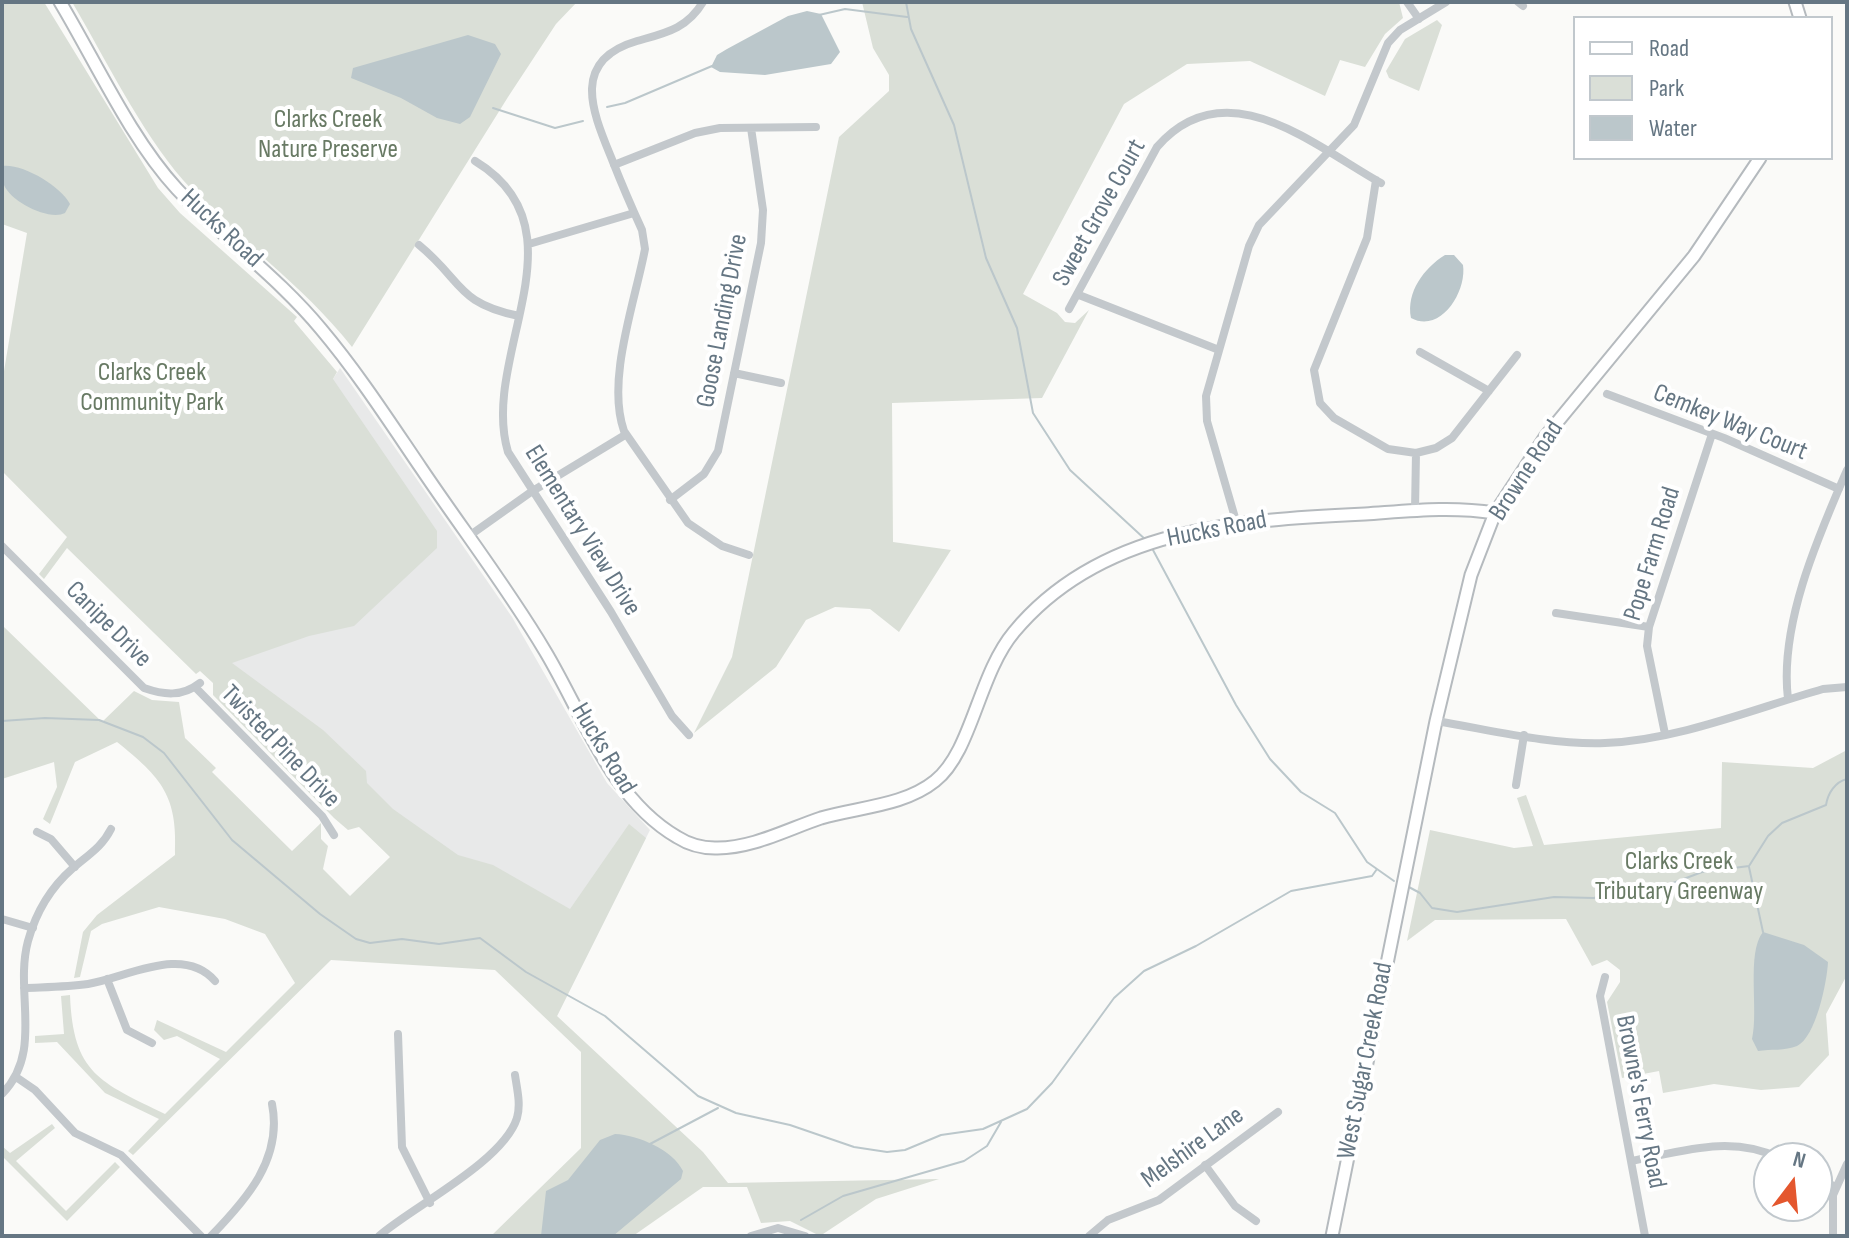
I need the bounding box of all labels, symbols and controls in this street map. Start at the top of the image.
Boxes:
legend [1573,16,1833,160]
text: Road [1649,34,1689,63]
text: Park [1649,74,1684,103]
park label: Clarks Creek Nature Preserve [258,104,398,166]
text: Water [1649,114,1697,143]
street label: Sweet Grove Court [1047,134,1153,292]
street label: Hucks Road [173,183,269,275]
street label: Goose Landing Drive [691,232,755,410]
park label: Clarks Creek Community Park [80,357,224,418]
street label: Cemkey Way Court [1648,378,1812,468]
street label: Browne Road [1483,415,1571,527]
street label: Elementary View Drive [517,440,647,622]
street label: Pope Farm Road [1618,483,1688,625]
street label: Hucks Road [1165,505,1269,555]
street label: Canipe Drive [58,575,158,675]
street label: Twisted Pine Drive [214,679,346,815]
street label: Hucks Road [564,698,642,800]
park label: Clarks Creek Tributary Greenway [1595,846,1763,908]
street label: West Sugar Creek Road [1332,960,1400,1162]
street label: Browne's Ferry Road [1608,1013,1672,1191]
street label: Melshire Lane [1136,1100,1250,1196]
north arrow [1753,1142,1833,1222]
text: N [1790,1146,1809,1175]

